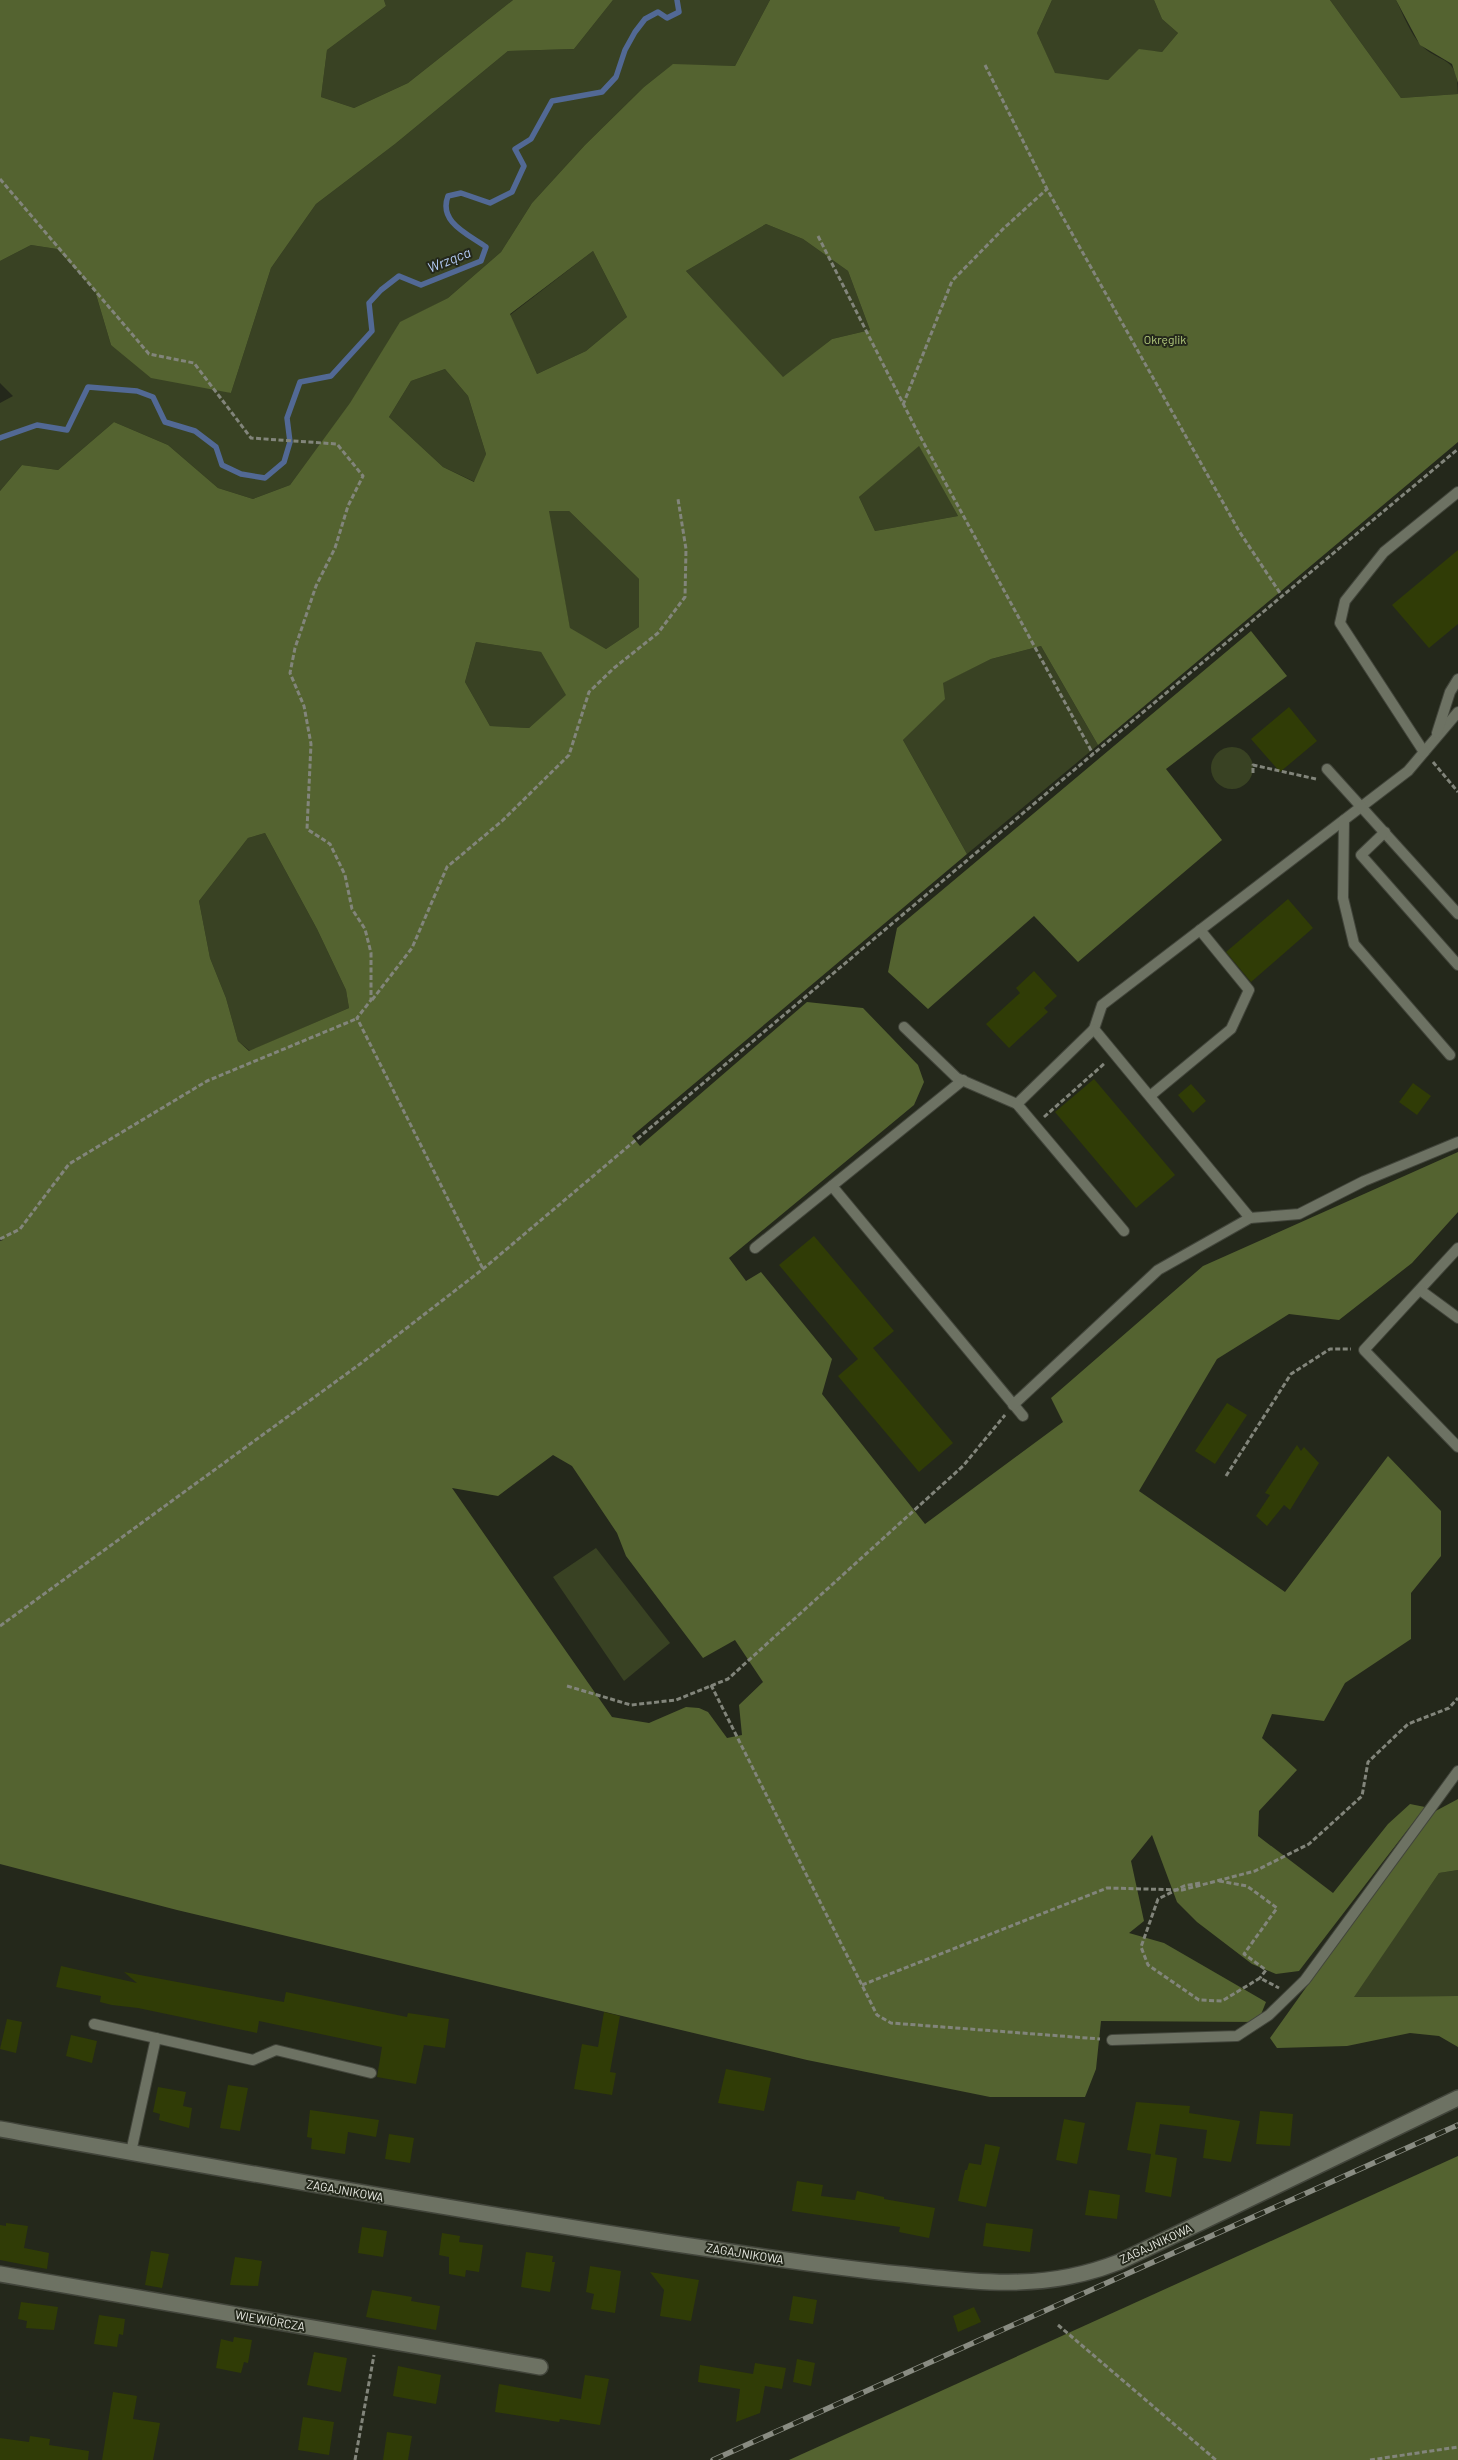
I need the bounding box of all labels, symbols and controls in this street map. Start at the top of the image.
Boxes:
water label: Wrząca [425,243,473,276]
park label: Okręglik [1144,332,1186,346]
street label: ZAGAJNIKOWA [306,2176,385,2204]
street label: ZAGAJNIKOWA [1117,2220,1194,2266]
street label: ZAGAJNIKOWA [706,2240,785,2266]
street label: WIEWIÓRCZA [234,2307,306,2333]

